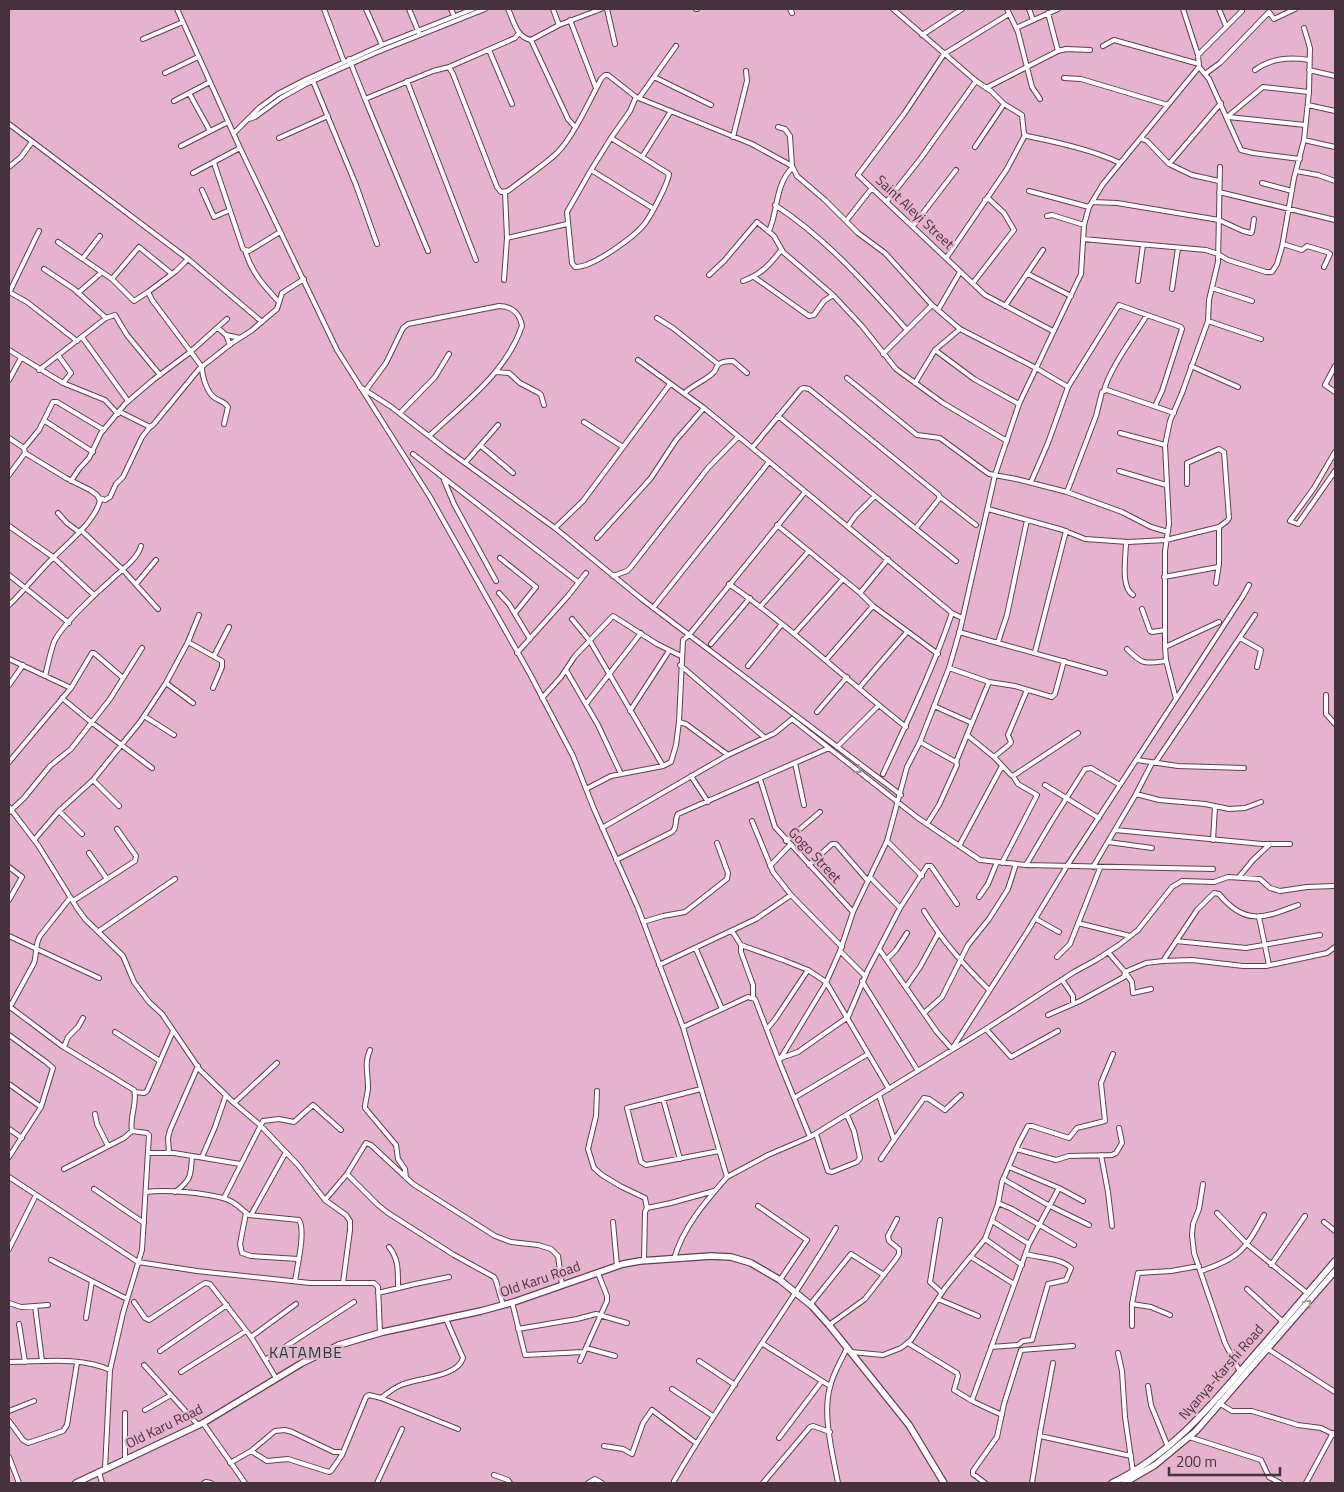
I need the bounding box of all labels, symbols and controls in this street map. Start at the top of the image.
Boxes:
street label: Saint Aleyi Street [871,170,959,254]
one-way arrow [852,765,861,773]
street label: Gogo Street [784,822,847,887]
street label: Old Karu Road [497,1255,583,1302]
one-way arrow [1302,1300,1311,1309]
street label: Nyanya-Karshi Road [1173,1319,1268,1424]
district label: KATAMBE [269,1340,343,1364]
street label: Old Karu Road [122,1398,206,1453]
scale bar [1169,1444,1280,1476]
text: 200 m [1176,1450,1217,1473]

